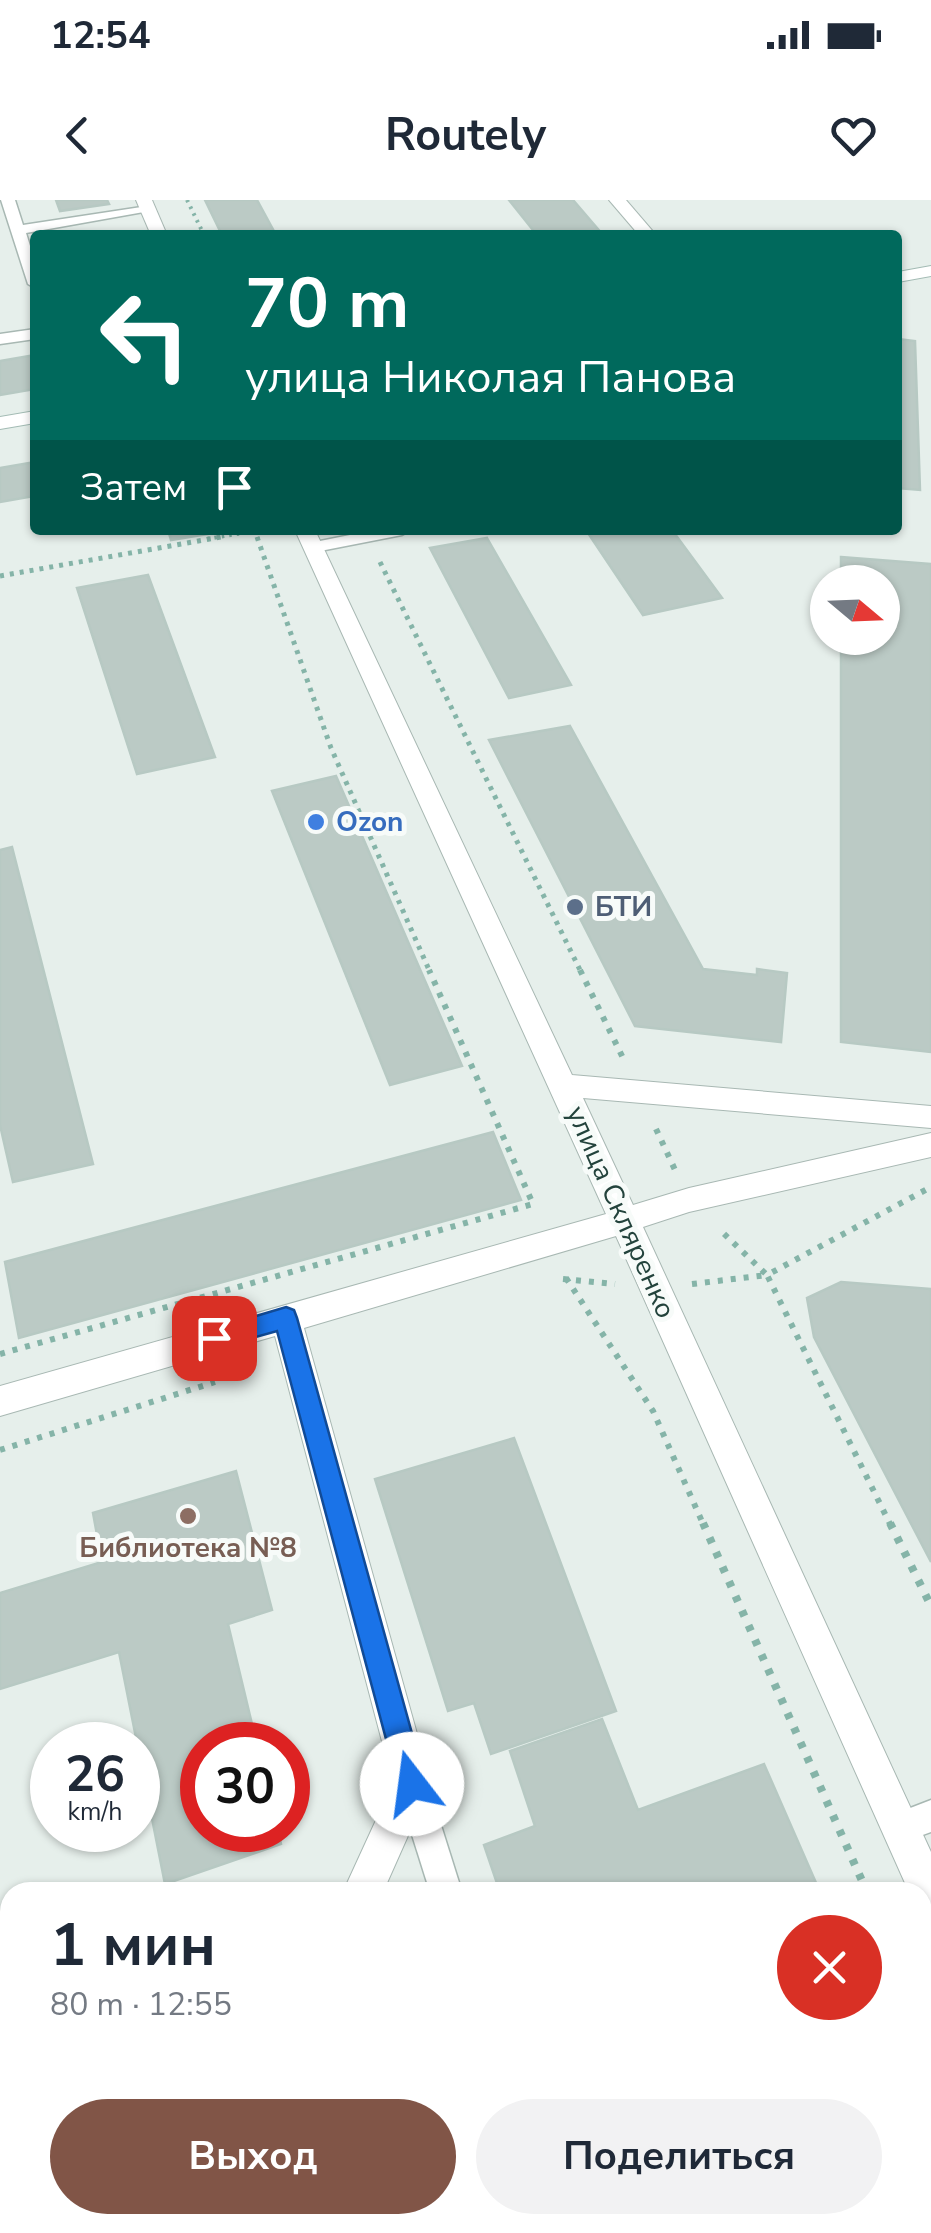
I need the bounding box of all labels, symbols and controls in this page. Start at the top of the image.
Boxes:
text: 12:54 [50,10,151,61]
text: Routely [385,105,546,166]
icon: back [50,108,105,163]
icon: heart [826,108,881,163]
text: 70 m [245,256,409,352]
icon: left [80,270,210,400]
text: улица Николая Панова [245,347,736,408]
icon: arrive [207,460,262,515]
text: Затем [80,462,187,513]
north arrow [810,565,900,655]
map controls [810,565,900,655]
place label: Ozon [336,803,403,841]
marker: Ozon [305,811,327,833]
place label: БТИ [595,888,652,926]
marker: БТИ [564,896,586,918]
street label: улица Скляренко [557,1100,685,1324]
pin [172,1296,257,1381]
icon: arrive [187,1311,242,1366]
marker: Библиотека №8 [177,1505,199,1527]
place label: Библиотека №8 [79,1529,297,1567]
speed limit sign: 30 [180,1722,310,1852]
position arrow [360,1732,464,1836]
text: 26 [65,1740,125,1809]
text: km/h [67,1795,123,1829]
text: 1 мин [50,1904,216,1986]
button: close [777,1915,882,2020]
text: 80 m · 12:55 [50,1983,232,2026]
button: Выход [50,2099,456,2214]
button: Поделиться [476,2099,882,2214]

